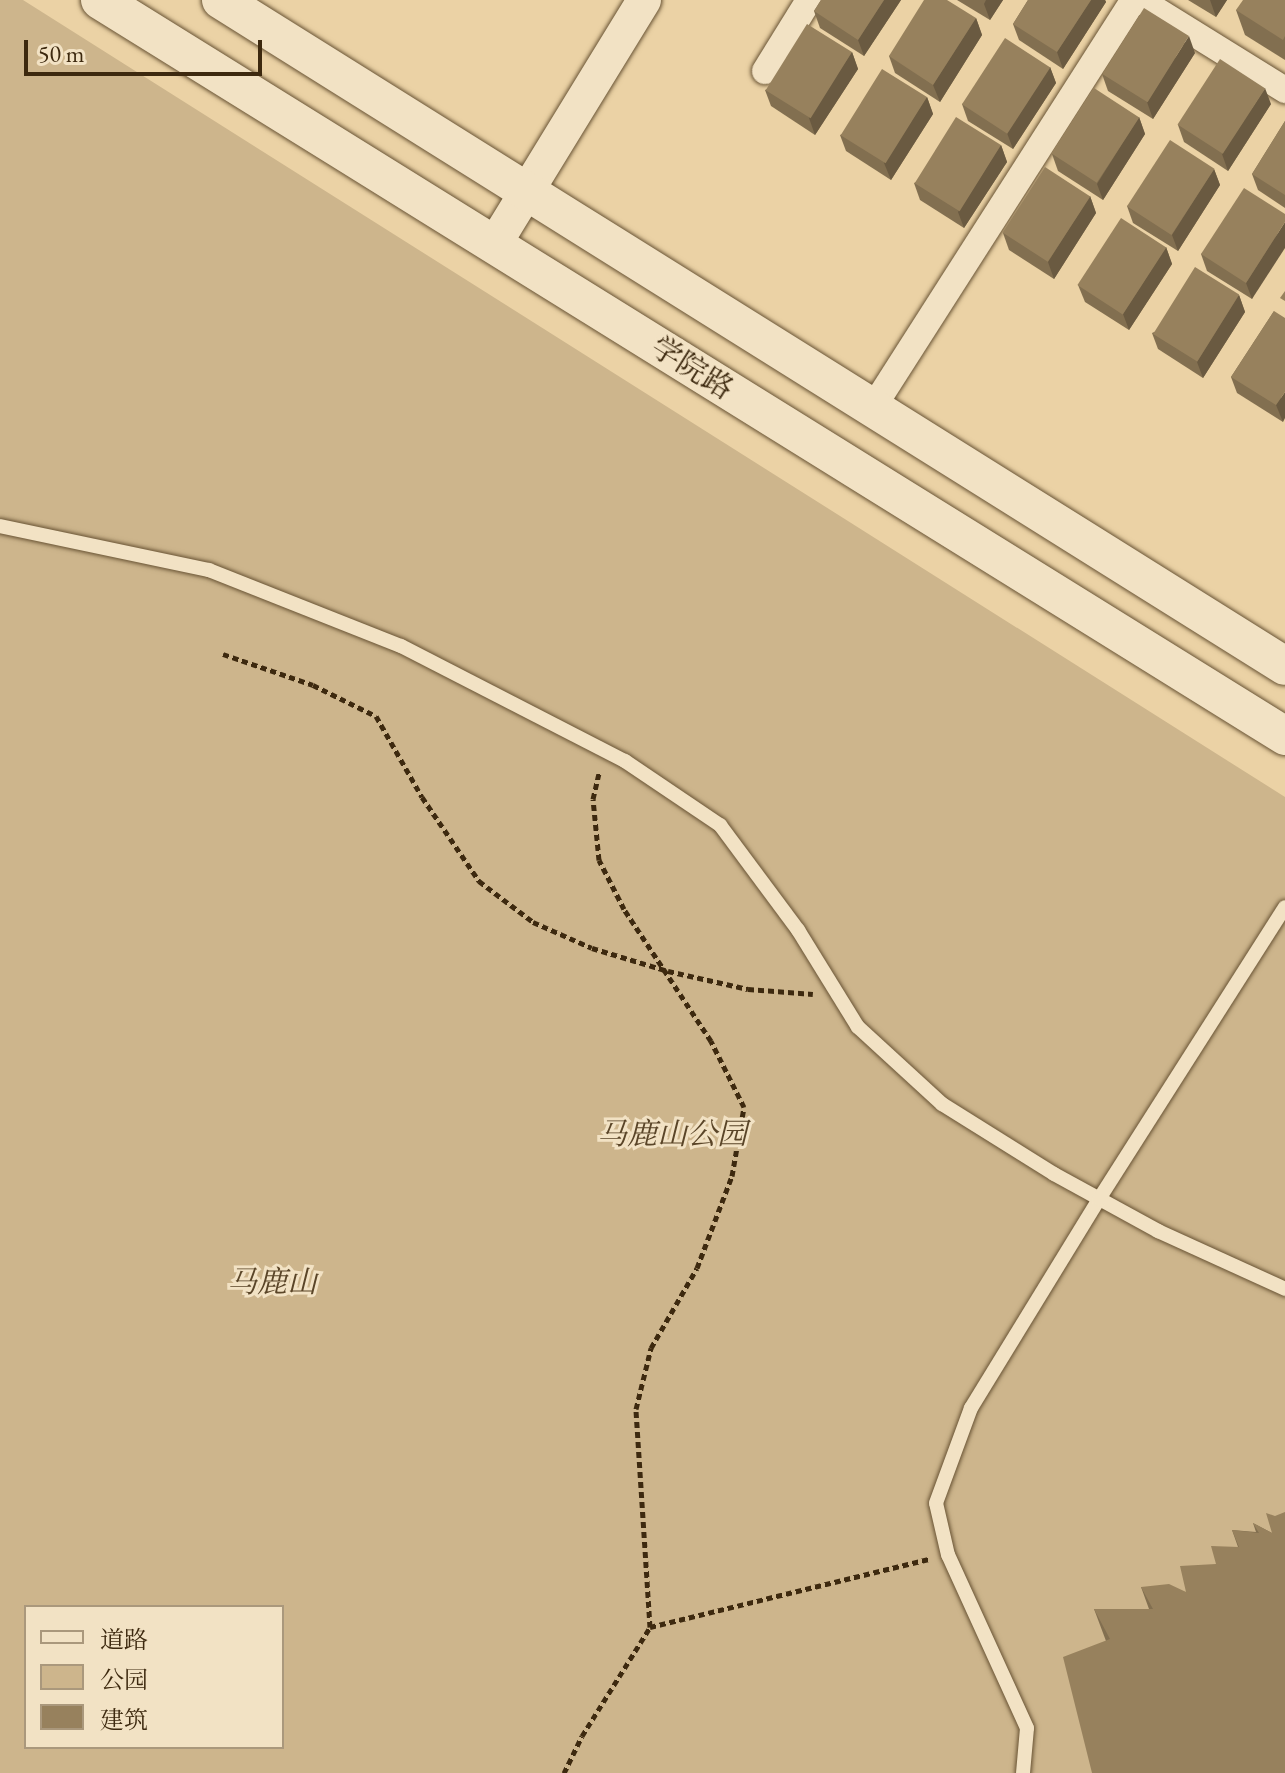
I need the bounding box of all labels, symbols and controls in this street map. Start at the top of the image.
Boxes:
scale bar [28,24,266,74]
text: 50 m [38,38,85,69]
street label: 学院路 [644,329,740,407]
park label: 马鹿山公园 [597,1116,747,1152]
park label: 马鹿山 [227,1264,317,1300]
legend [24,1605,284,1749]
text: 道路 [100,1624,148,1655]
text: 公园 [100,1664,148,1695]
text: 建筑 [100,1704,148,1735]

